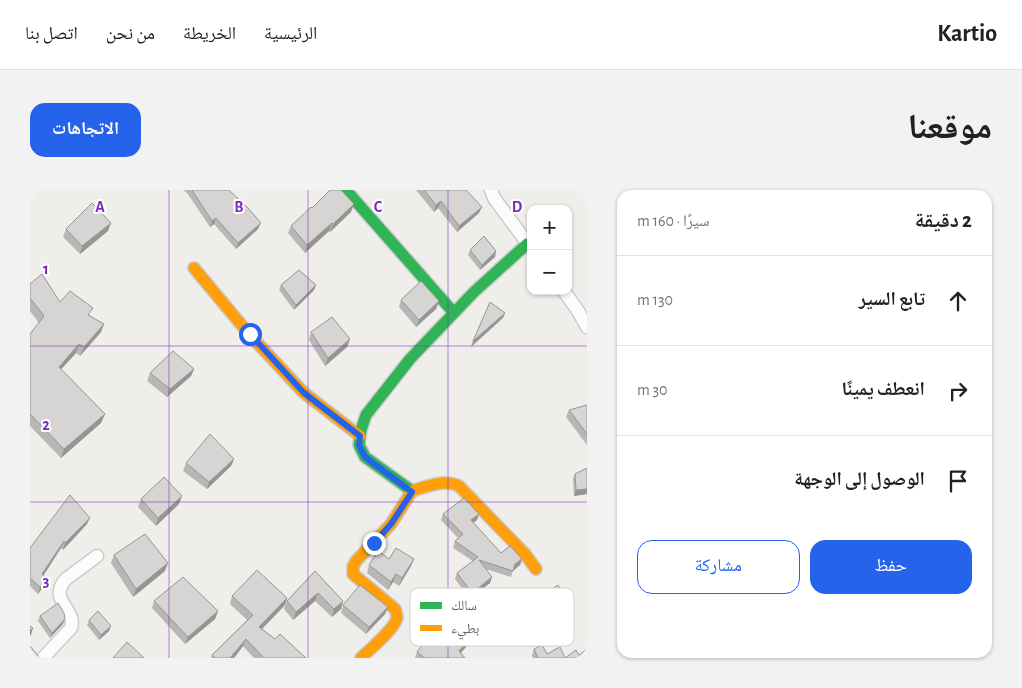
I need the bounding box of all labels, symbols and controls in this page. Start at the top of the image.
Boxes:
text: Kartio [937,22,997,46]
text: اتصل بنا [25,25,78,43]
text: من نحن [106,25,155,43]
text: الخريطة [183,25,236,43]
text: الرئيسية [264,25,317,43]
button: الاتجاهات [30,103,141,157]
text: موقعنا [907,110,992,145]
text: A [95,199,105,215]
text: B [234,199,244,215]
text: C [374,199,383,215]
text: D [512,199,523,215]
map controls [527,205,572,295]
button: + [527,205,572,250]
text: 2 دقيقة [915,210,972,231]
text: سيرًا · 160 m [637,213,709,229]
button: − [527,250,572,295]
text: 1 [43,261,49,277]
icon: ahead [944,287,972,315]
text: تابع السير [859,290,925,309]
text: 130 m [637,292,673,308]
route start [239,323,262,346]
icon: right [944,377,972,405]
text: انعطف يمينًا [842,380,925,399]
text: 30 m [637,382,668,398]
text: 2 [42,417,50,433]
icon: arrive [944,467,972,495]
text: الوصول إلى الوجهة [794,470,925,489]
route end [363,532,386,555]
button: مشاركة [637,540,800,594]
button: حفظ [810,540,972,594]
text: 3 [43,573,50,589]
legend [410,588,574,646]
text: سالك [451,599,477,613]
text: بطيء [451,622,480,640]

